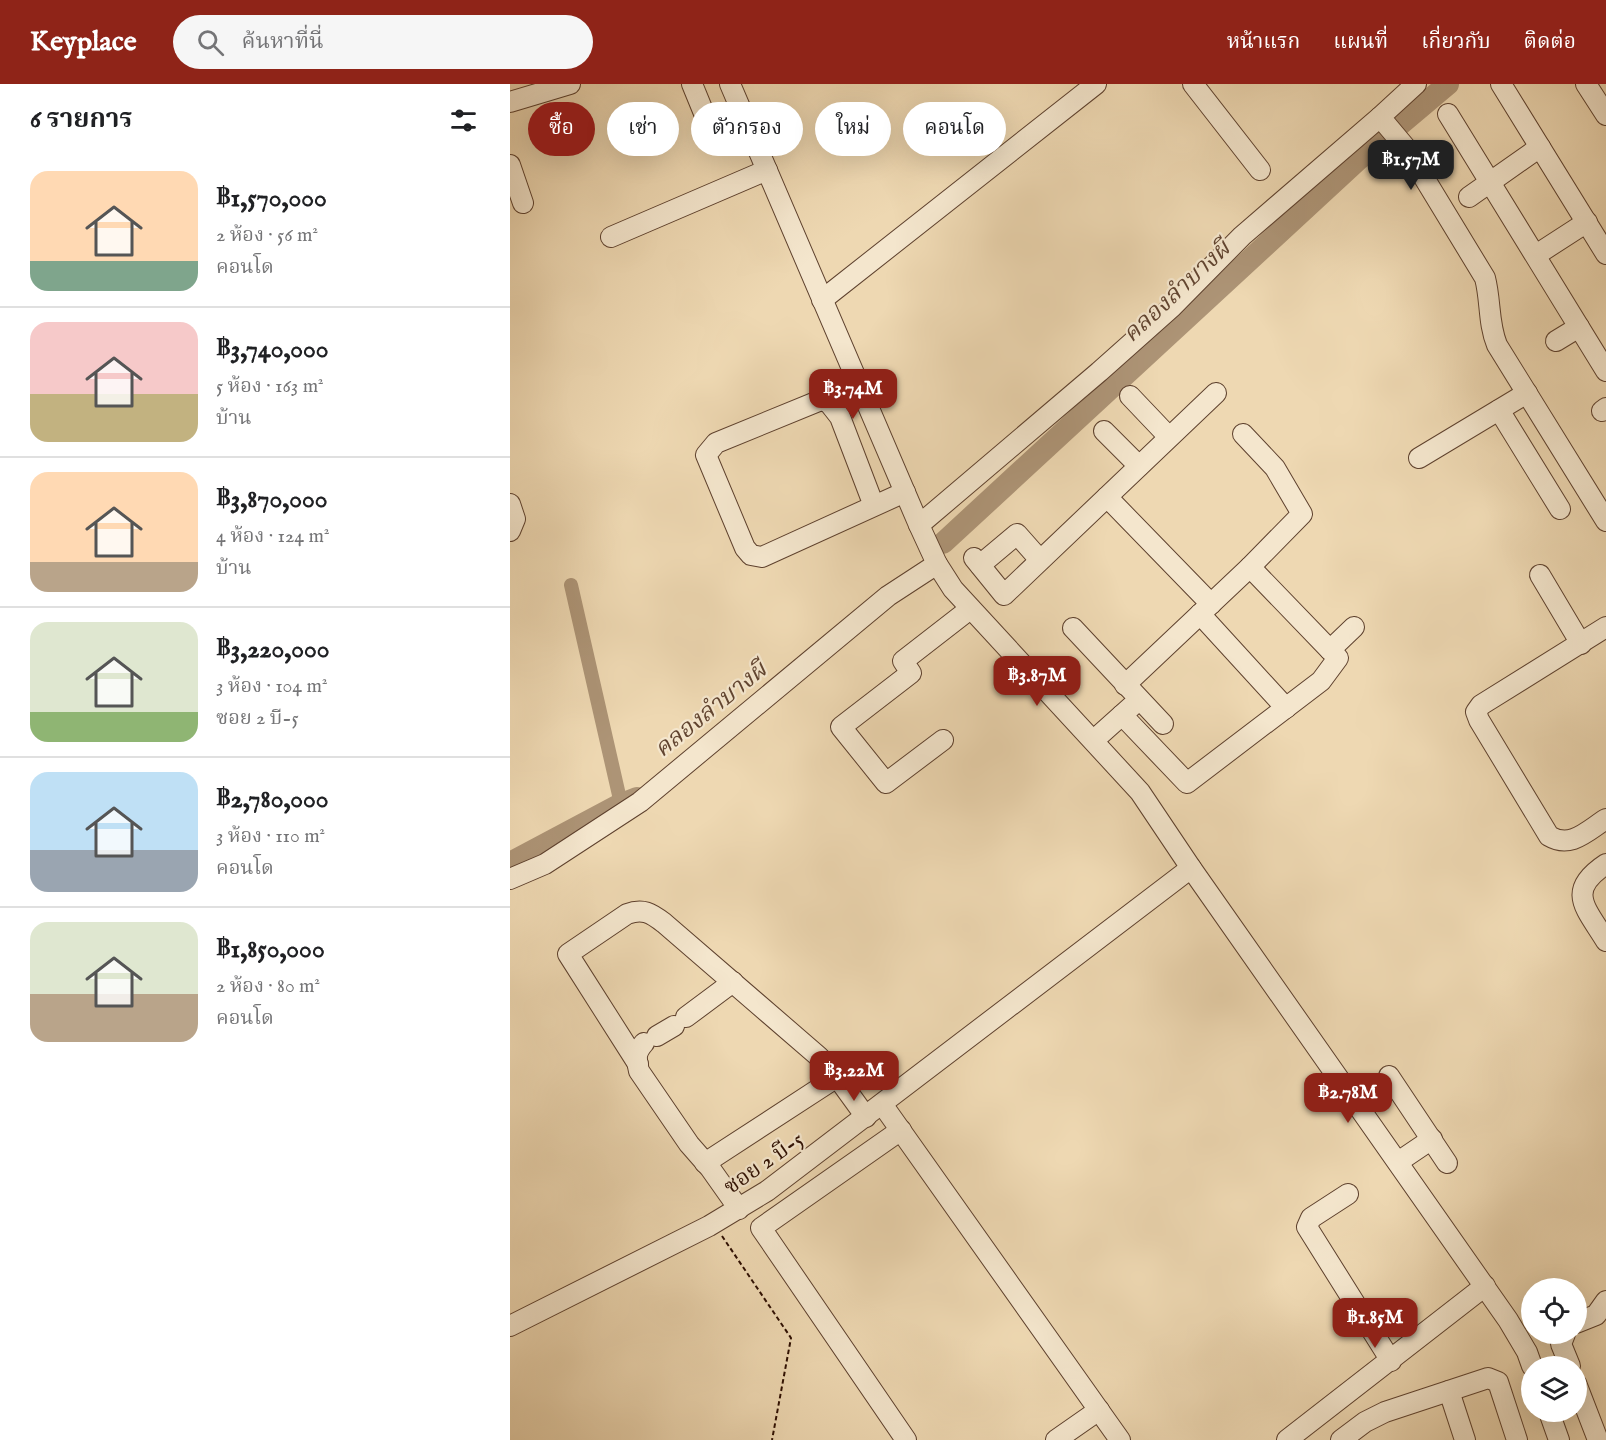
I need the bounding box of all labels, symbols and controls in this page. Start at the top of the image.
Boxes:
search box [173,15,593,69]
text: Keyplace [30,25,137,60]
icon: search [194,26,227,59]
text: ค้นหาที่นี่ [242,28,324,56]
text: หน้าแรก [1227,29,1300,56]
text: แผนที่ [1333,29,1388,56]
text: เกี่ยวกับ [1421,29,1491,56]
text: ติดต่อ [1524,29,1576,56]
chip: ซื้อ [528,102,595,156]
chip: เช่า [607,102,679,156]
chip: ตัวกรอง [691,102,803,156]
chip: ใหม่ [815,102,891,156]
chip: คอนโด [903,102,1006,156]
text: 6 รายการ [30,103,132,136]
icon: filters [447,104,480,137]
pin: ฿1.57M [1362,140,1460,191]
text: ฿1.57M [1382,147,1440,172]
text: ฿1,570,000 [216,182,327,215]
icon: home [78,195,150,267]
text: 2 ห้อง · 56 m² [216,223,318,248]
water label: คลองลำบางผี [1117,232,1240,350]
text: คอนโด [216,255,274,280]
text: ฿3,740,000 [216,333,329,366]
icon: home [78,346,150,418]
pin: ฿3.74M [804,369,902,420]
text: 5 ห้อง · 163 m² [216,374,324,399]
text: ฿3.74M [823,376,883,401]
text: บ้าน [216,406,252,431]
text: ฿3,870,000 [216,483,328,516]
icon: home [78,496,150,568]
text: 4 ห้อง · 124 m² [216,524,330,549]
text: บ้าน [216,556,252,581]
text: ฿3,220,000 [216,633,330,666]
icon: home [78,646,150,718]
water label: คลองลำบางผี [648,653,776,765]
pin: ฿3.87M [988,656,1086,707]
text: ฿3.87M [1008,663,1066,688]
text: 3 ห้อง · 104 m² [216,674,328,699]
text: ซอย 2 บี-5 [216,706,299,731]
text: ฿2,780,000 [216,783,329,816]
icon: home [78,796,150,868]
text: 3 ห้อง · 110 m² [216,824,325,849]
text: คอนโด [216,856,274,881]
text: ฿1,850,000 [216,933,325,966]
icon: home [78,946,150,1018]
text: 2 ห้อง · 80 m² [216,974,320,999]
text: คอนโด [216,1006,274,1031]
pin: ฿3.22M [805,1051,903,1102]
text: ฿3.22M [824,1058,884,1083]
pin: ฿2.78M [1299,1073,1397,1124]
text: ฿2.78M [1318,1080,1378,1105]
street label: ซอย 2 บี-5 [719,1126,810,1201]
map controls [1521,1278,1587,1422]
button: locate [1521,1278,1587,1344]
pin: ฿1.85M [1326,1298,1424,1349]
text: ฿1.85M [1347,1305,1403,1330]
button: layers [1521,1356,1587,1422]

